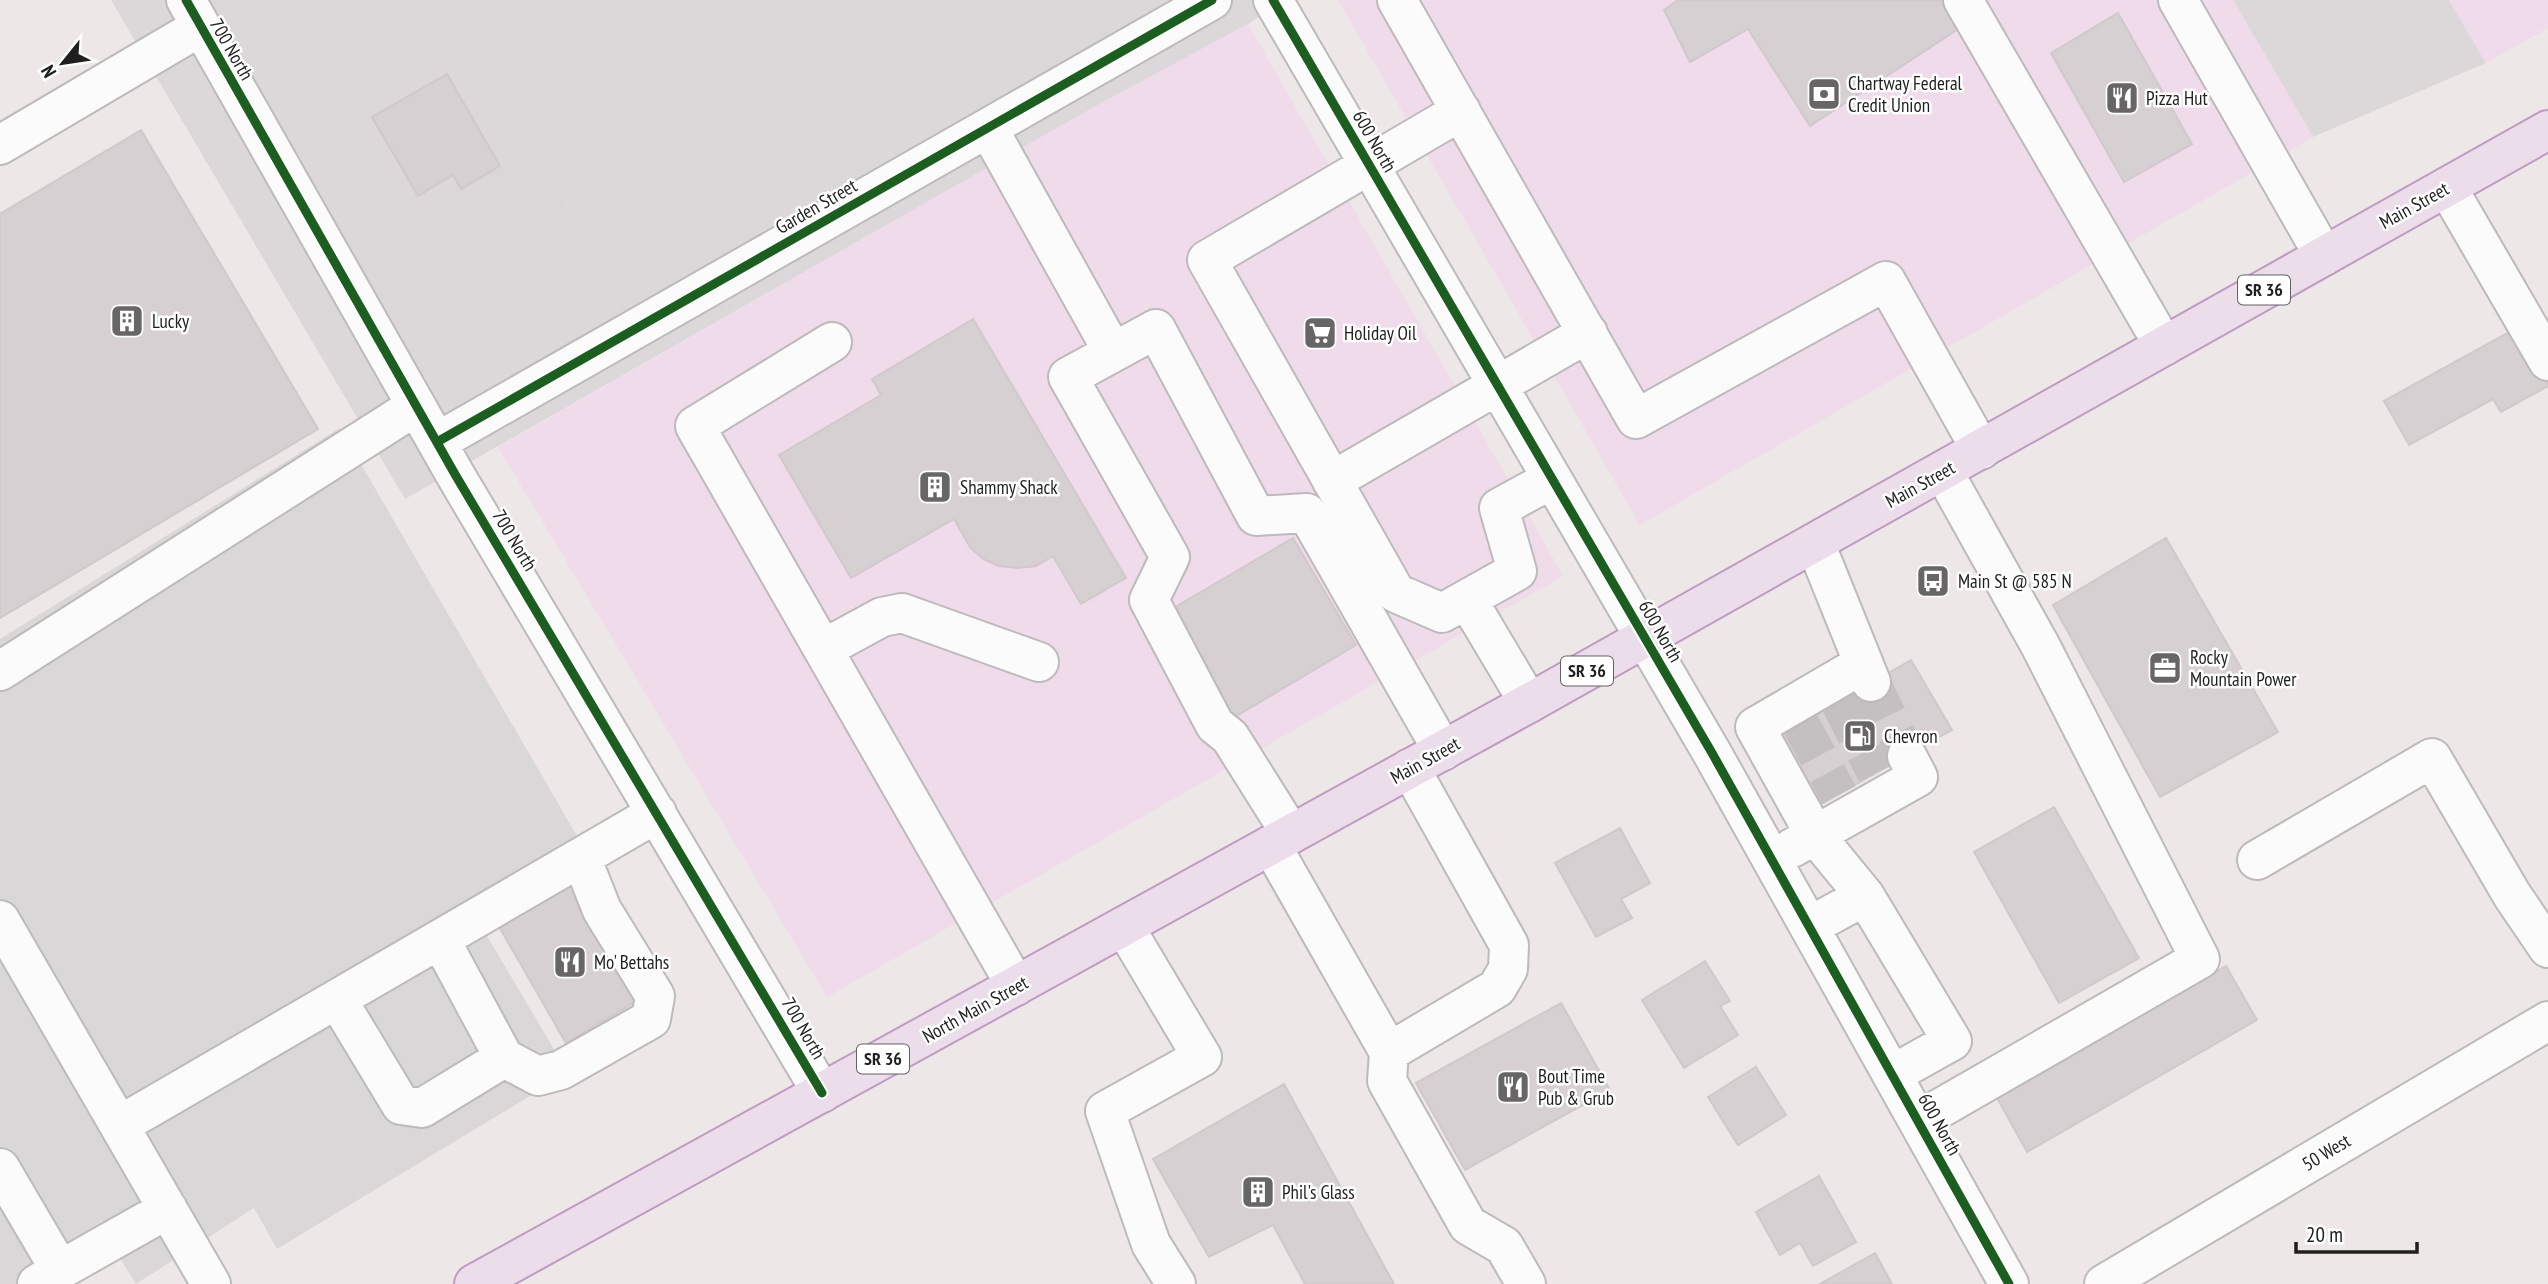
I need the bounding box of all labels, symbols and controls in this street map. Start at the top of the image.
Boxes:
street label: 700 North [205,14,259,84]
north arrow [28,28,98,98]
text: N [35,61,61,82]
place label: Chartway Federal Credit Union [1848,71,1963,117]
bank icon: Chartway Federal Credit Union [1805,75,1843,113]
restaurant icon: Pizza Hut [2103,79,2141,117]
place label: Pizza Hut [2146,86,2208,110]
street label: 600 North [1348,106,1402,176]
street label: Garden Street [771,173,862,239]
street label: Main Street [2375,176,2454,234]
road number: SR 36 [2238,276,2290,304]
building icon: Lucky [108,302,146,340]
place label: Lucky [152,309,190,333]
supermarket icon: Holiday Oil [1301,314,1339,352]
place label: Holiday Oil [1344,321,1417,345]
street label: Main Street [1881,455,1960,513]
building icon: Shammy Shack [916,468,954,506]
place label: Shammy Shack [960,475,1058,499]
street label: 700 North [487,505,543,575]
bus stop icon: Main St @ 585 N [1914,562,1952,600]
place label: Main St @ 585 N [1958,569,2072,593]
street label: 600 North [1634,596,1688,666]
place label: Rocky Mountain Power [2190,645,2297,691]
office icon: Rocky Mountain Power [2146,649,2184,687]
road number: SR 36 [1561,656,1613,686]
fuel station icon: Chevron [1841,717,1879,755]
place label: Chevron [1884,724,1938,748]
street label: Main Street [1386,731,1465,789]
restaurant icon: Mo' Bettahs [551,943,589,981]
place label: Mo' Bettahs [594,950,669,974]
street label: North Main Street [918,970,1033,1048]
street label: 700 North [777,993,831,1063]
road number: SR 36 [857,1044,909,1074]
place label: Bout Time Pub & Grub [1538,1064,1614,1110]
restaurant icon: Bout Time Pub & Grub [1494,1068,1532,1106]
street label: 600 North [1913,1089,1967,1159]
street label: 50 West [2297,1128,2355,1176]
building icon: Phil's Glass [1239,1173,1277,1211]
place label: Phil's Glass [1282,1180,1355,1204]
scale bar [2296,1210,2417,1254]
text: 20 m [2306,1221,2343,1248]

